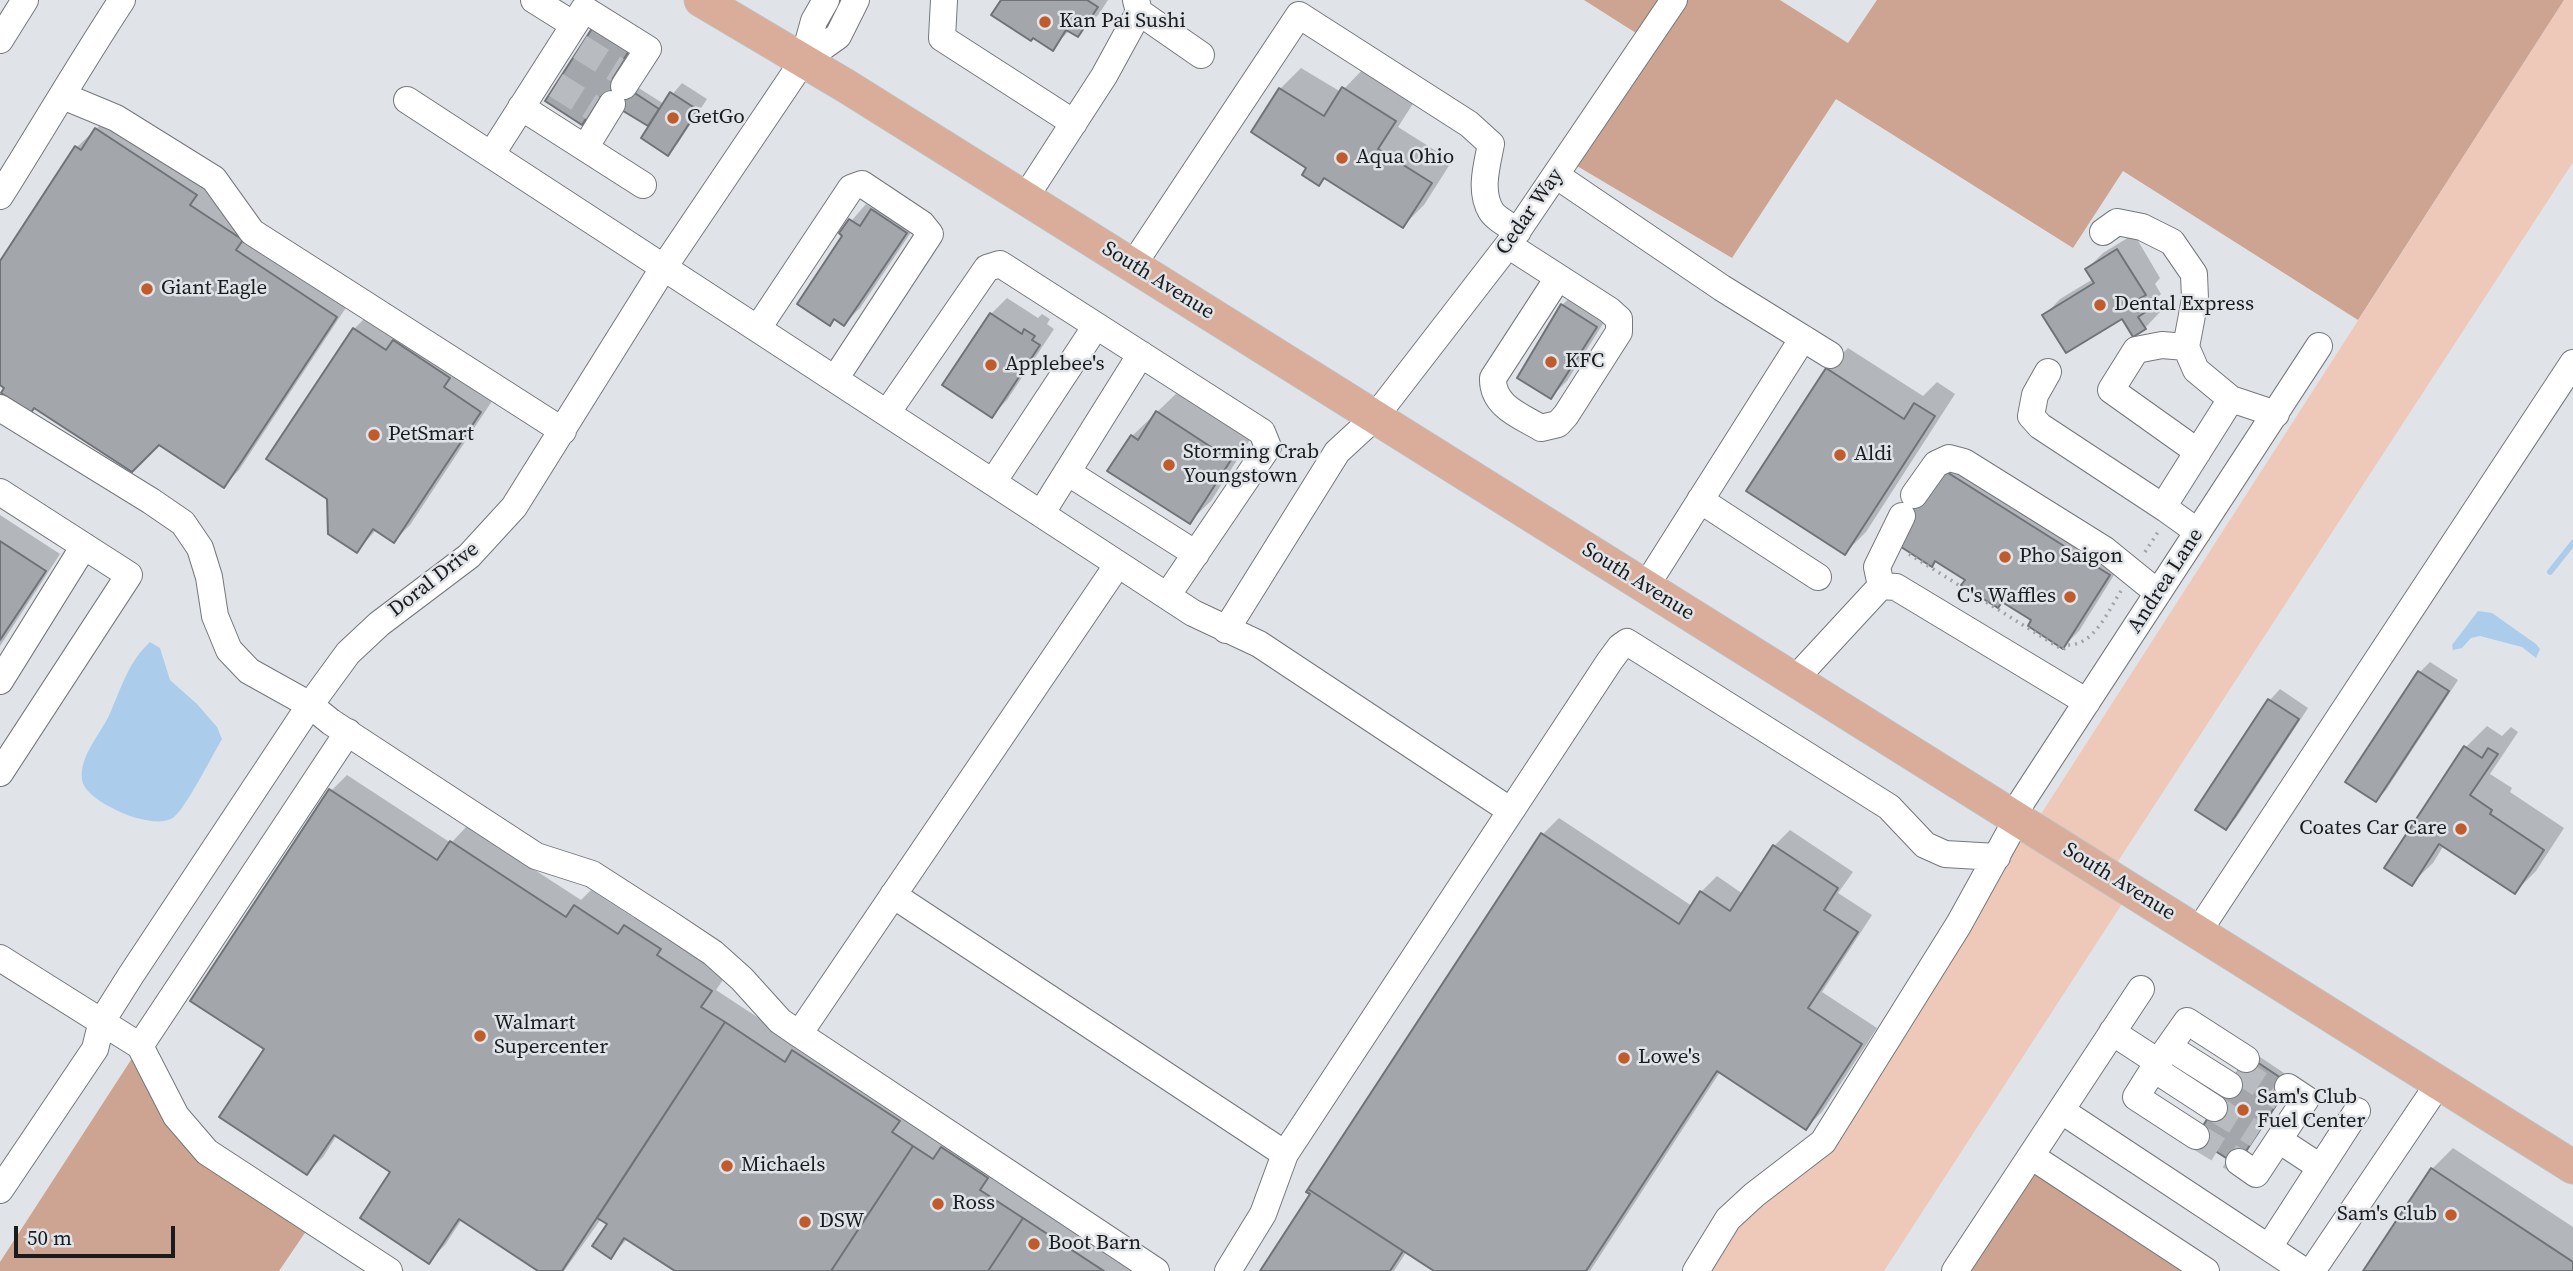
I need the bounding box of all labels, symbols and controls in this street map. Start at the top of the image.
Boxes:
place label: Kan Pai Sushi [1059,9,1186,35]
marker: Kan Pai Sushi [1037,14,1053,30]
place label: GetGo [687,105,745,131]
marker: GetGo [665,110,681,126]
place label: Aqua Ohio [1356,145,1454,171]
marker: Aqua Ohio [1334,150,1350,166]
street label: Cedar Way [1491,164,1569,260]
street label: South Avenue [1097,237,1219,325]
place label: Giant Eagle [161,276,267,302]
marker: Giant Eagle [139,281,155,297]
place label: Dental Express [2114,292,2254,318]
marker: Dental Express [2092,297,2108,313]
place label: KFC [1565,349,1604,375]
place label: Applebee's [1005,352,1105,378]
marker: KFC [1543,354,1559,370]
marker: Applebee's [983,357,999,373]
place label: PetSmart [388,422,474,448]
marker: PetSmart [366,427,382,443]
place label: Storming Crab Youngstown [1183,440,1319,490]
place label: Aldi [1854,442,1892,468]
marker: Aldi [1832,447,1848,463]
marker: Storming Crab Youngstown [1161,457,1177,473]
street label: Andrea Lane [2123,524,2209,638]
street label: Doral Drive [384,537,484,623]
street label: South Avenue [1577,538,1699,626]
place label: Pho Saigon [2019,544,2123,570]
marker: Pho Saigon [1997,549,2013,565]
place label: C's Waffles [1957,584,2056,610]
marker: C's Waffles [2062,589,2078,605]
place label: Coates Car Care [2299,816,2447,842]
marker: Coates Car Care [2453,821,2469,837]
street label: South Avenue [2058,838,2180,926]
place label: Walmart Supercenter [494,1011,608,1061]
marker: Walmart Supercenter [472,1028,488,1044]
place label: Lowe's [1638,1045,1700,1071]
marker: Lowe's [1616,1050,1632,1066]
place label: Sam's Club Fuel Center [2257,1085,2365,1135]
marker: Sam's Club Fuel Center [2235,1102,2251,1118]
place label: Michaels [741,1153,825,1179]
marker: Michaels [719,1158,735,1174]
place label: Ross [952,1191,995,1217]
marker: Ross [930,1196,946,1212]
place label: Sam's Club [2337,1202,2437,1228]
marker: Sam's Club [2443,1207,2459,1223]
place label: DSW [819,1209,864,1235]
scale bar [18,1212,178,1256]
marker: DSW [797,1214,813,1230]
text: 50 m [27,1223,72,1252]
place label: Boot Barn [1048,1231,1141,1257]
marker: Boot Barn [1026,1236,1042,1252]

